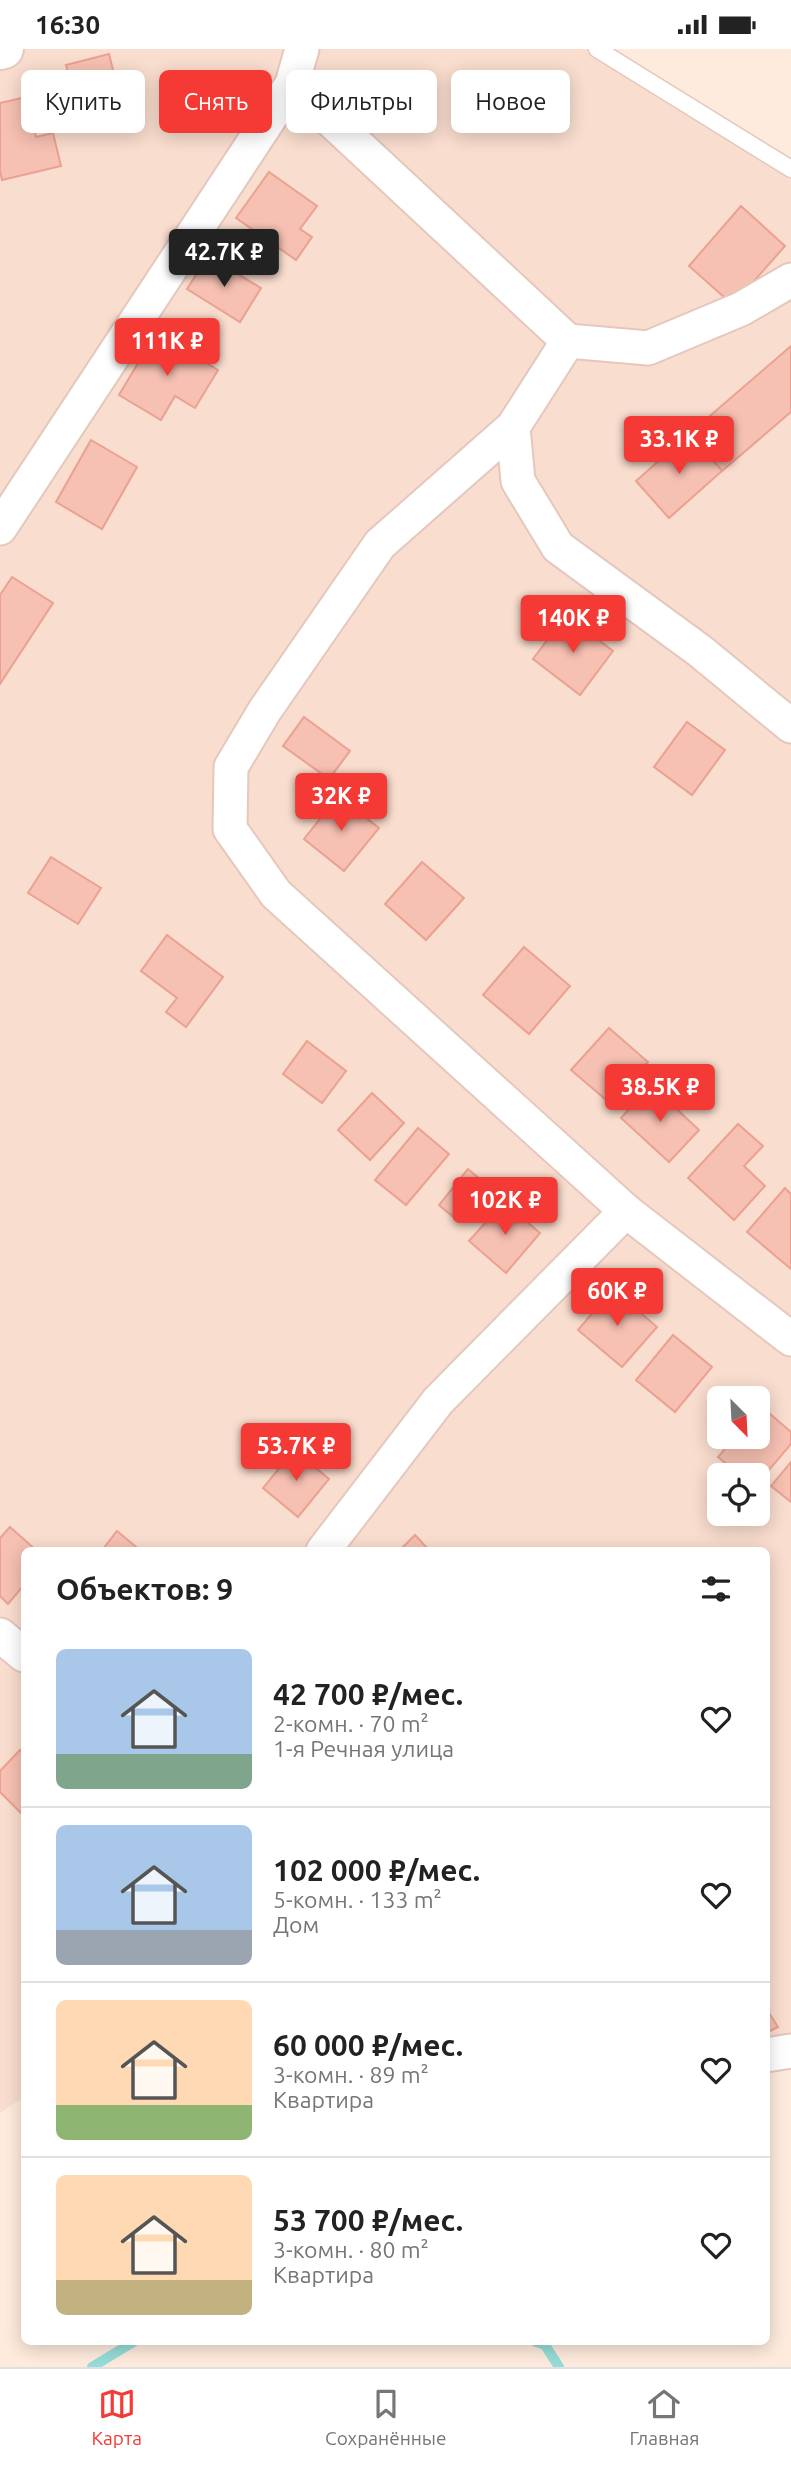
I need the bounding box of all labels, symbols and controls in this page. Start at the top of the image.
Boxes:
text: 16:30 [35,10,100,39]
chip: Купить [21,70,145,133]
chip: Снять [159,70,272,133]
chip: Фильтры [286,70,437,133]
chip: Новое [451,70,570,133]
pin: 42.7K ₽ [159,229,289,289]
text: 42.7K ₽ [185,239,263,264]
pin: 111K ₽ [110,319,224,378]
text: 111K ₽ [131,328,203,353]
pin: 33.1K ₽ [614,417,744,476]
text: 33.1K ₽ [640,426,718,451]
pin: 140K ₽ [516,595,630,655]
text: 140K ₽ [537,605,609,630]
pin: 32K ₽ [292,773,390,833]
text: 32K ₽ [311,783,371,808]
pin: 38.5K ₽ [595,1065,725,1124]
text: 38.5K ₽ [621,1074,699,1099]
pin: 102K ₽ [448,1177,562,1237]
text: 102K ₽ [469,1187,541,1212]
pin: 60K ₽ [568,1269,666,1328]
text: 60K ₽ [587,1278,647,1303]
north arrow [707,1386,770,1449]
map controls [707,1386,770,1526]
pin: 53.7K ₽ [231,1423,361,1483]
text: 53.7K ₽ [257,1433,335,1458]
button: locate [707,1463,770,1526]
icon: filters [697,1570,735,1608]
text: Объектов: 9 [56,1572,233,1606]
icon: home [112,1677,196,1761]
text: 42 700 ₽/мес. [273,1677,463,1711]
icon: heart [697,1700,735,1738]
text: 2-комн. · 70 m² [273,1711,429,1736]
text: 1-я Речная улица [273,1736,454,1761]
icon: home [112,1853,196,1937]
text: 102 000 ₽/мес. [273,1853,480,1887]
icon: heart [697,1876,735,1914]
text: 5-комн. · 133 m² [273,1887,442,1912]
text: Дом [273,1912,319,1937]
icon: home [112,2028,196,2112]
text: 60 000 ₽/мес. [273,2028,463,2062]
icon: heart [697,2051,735,2089]
text: 3-комн. · 89 m² [273,2062,429,2087]
text: Квартира [273,2087,374,2112]
icon: home [112,2203,196,2287]
text: 53 700 ₽/мес. [273,2203,463,2237]
icon: heart [697,2226,735,2264]
text: 3-комн. · 80 m² [273,2237,429,2262]
text: Квартира [273,2262,374,2287]
tab: Карта [91,2385,142,2449]
tab: Сохранённые [325,2385,447,2449]
tab: Главная [629,2385,700,2449]

